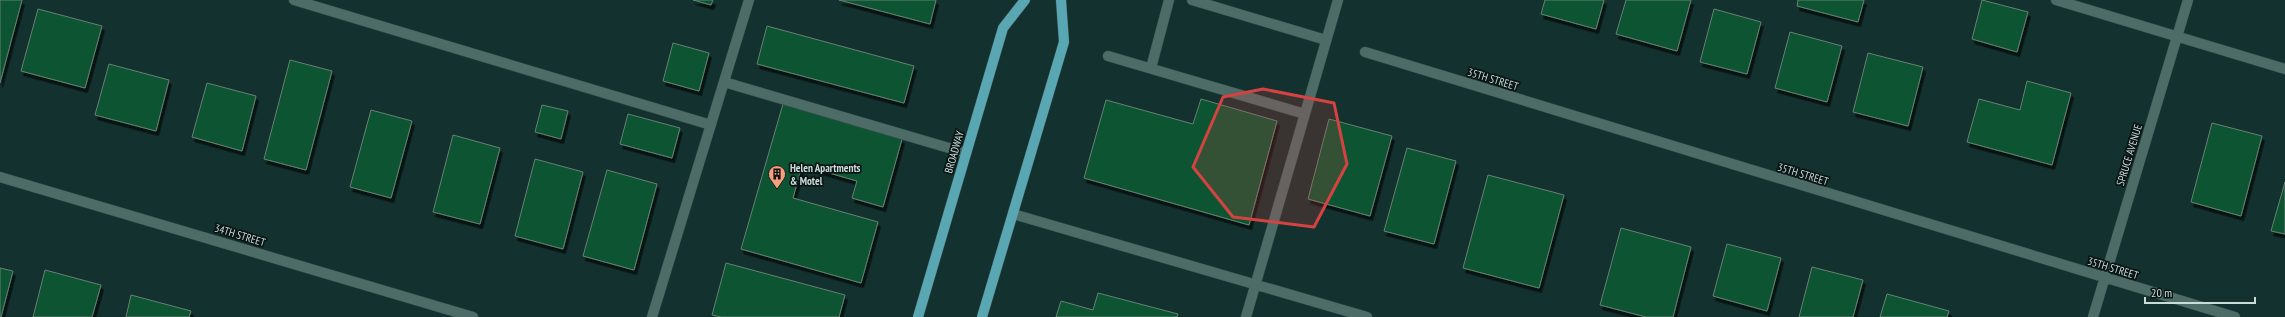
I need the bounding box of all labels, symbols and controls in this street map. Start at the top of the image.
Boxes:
street label: 35TH STREET [1466,65,1520,93]
street label: SPRUCE AVENUE [2113,122,2145,187]
street label: BROADWAY [941,129,967,175]
street label: 35TH STREET [1776,160,1830,188]
place label: Helen Apartments & Motel [790,161,861,188]
building icon: Helen Apartments & Motel [767,164,787,189]
street label: 34TH STREET [213,221,267,249]
street label: 35TH STREET [2086,254,2140,282]
scale bar [2145,279,2255,305]
text: 20 m [2151,285,2172,300]

